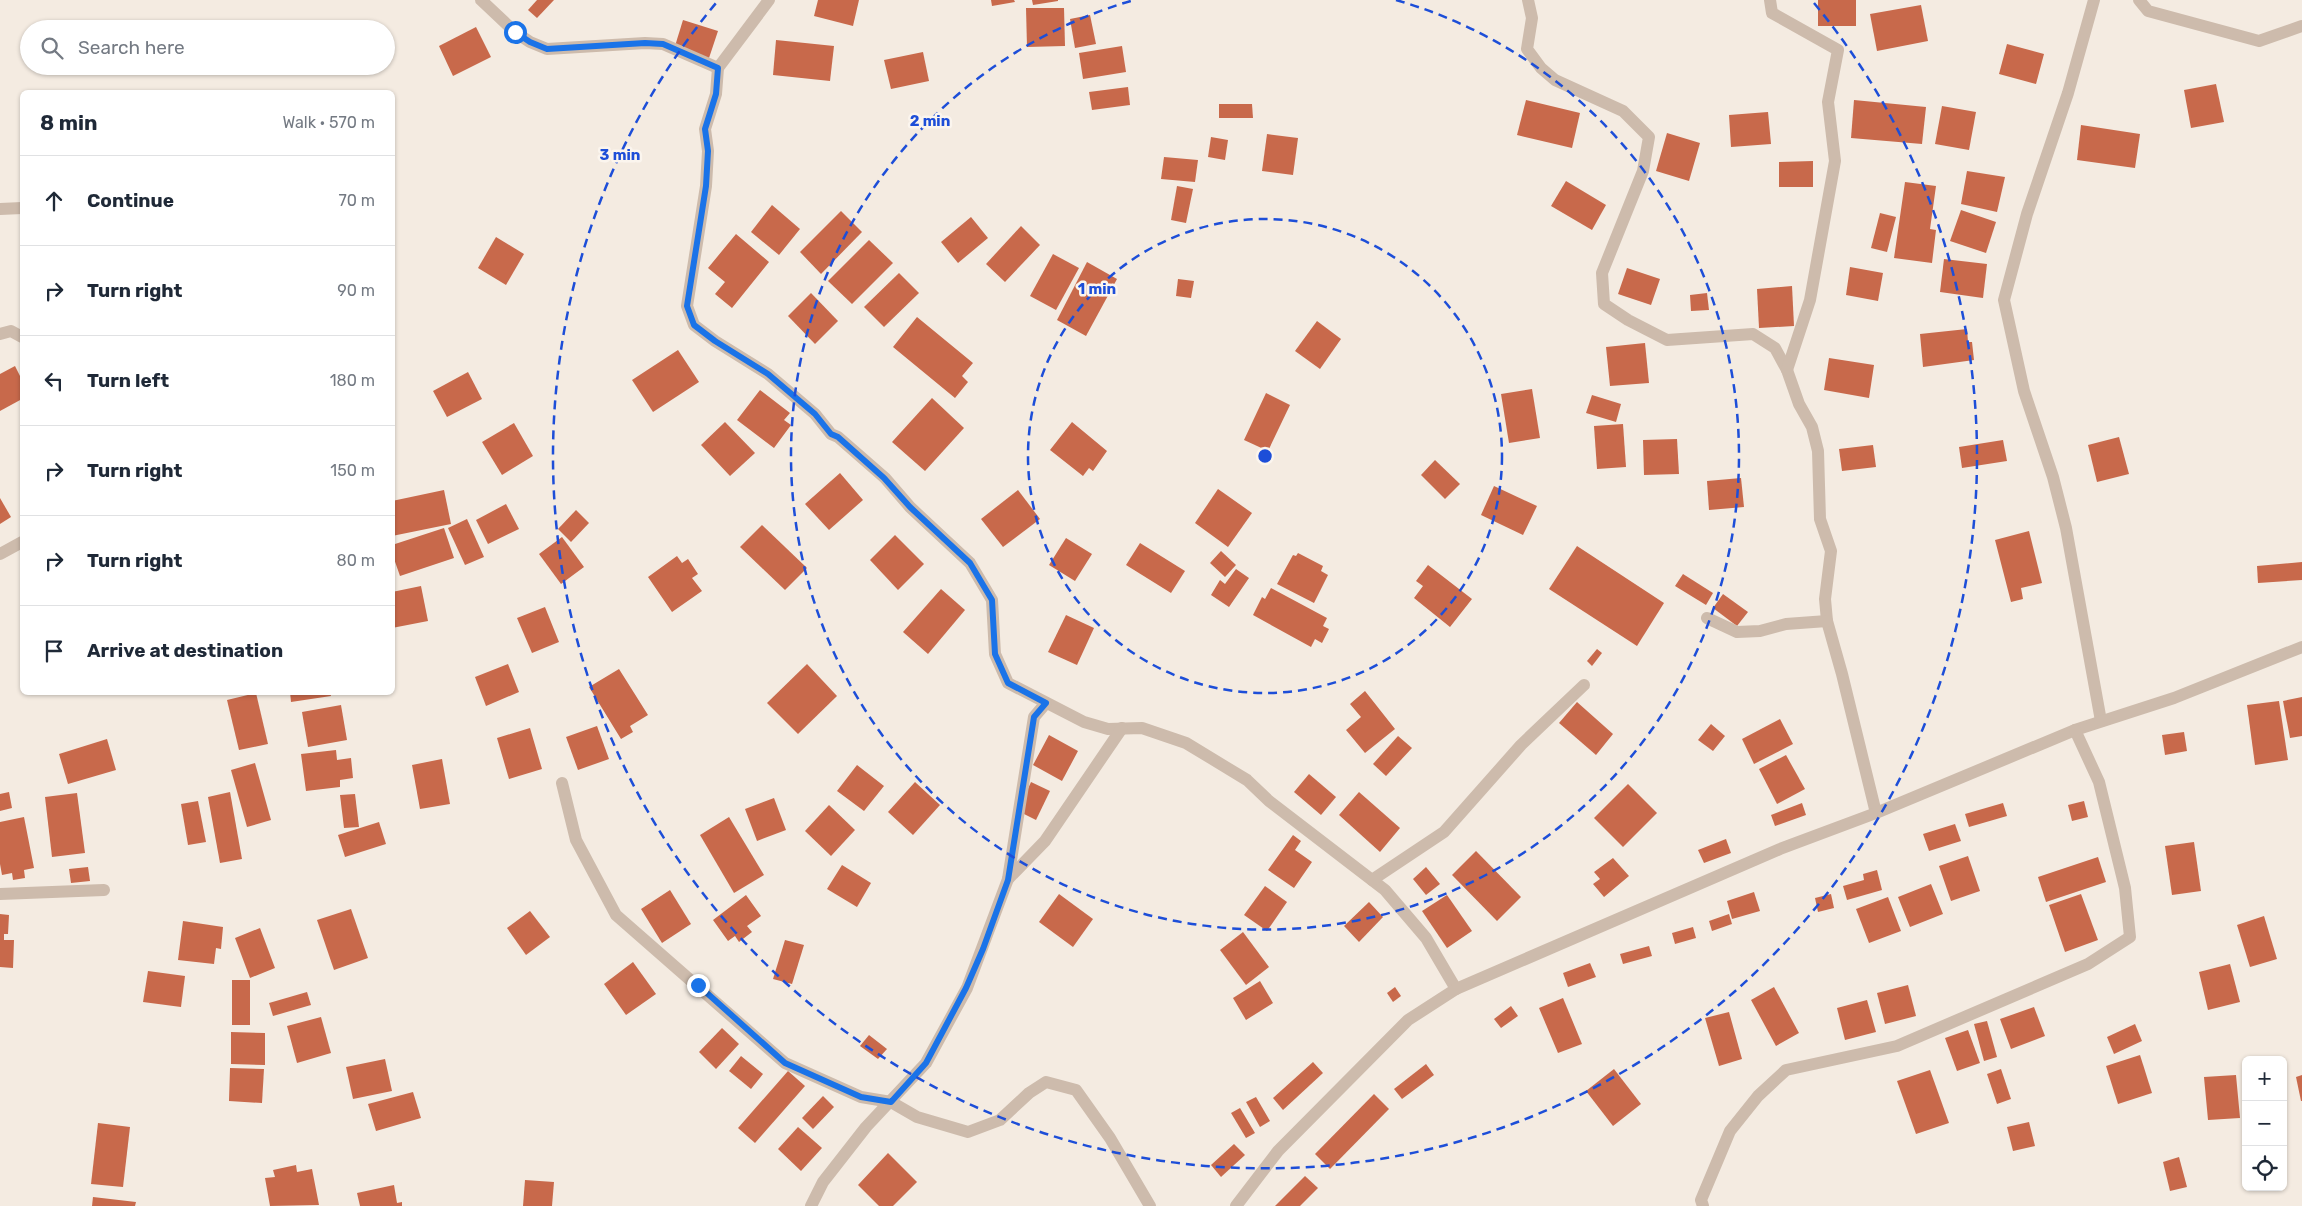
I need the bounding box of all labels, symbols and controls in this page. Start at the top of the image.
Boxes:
search box [20,20,395,75]
route start [504,21,527,44]
icon: search [38,34,66,62]
text: Search here [78,36,185,59]
text: 8 min [40,110,97,135]
text: 2 min [910,112,950,130]
text: Walk · 570 m [283,113,375,132]
text: 3 min [600,146,640,164]
icon: ahead [40,187,68,215]
text: Continue [87,189,174,212]
text: 70 m [338,191,375,210]
icon: right [40,277,68,305]
text: Turn right [87,279,182,302]
text: 1 min [1078,280,1116,298]
text: 90 m [337,281,375,300]
icon: left [40,367,68,395]
text: Turn left [87,369,169,392]
text: 180 m [330,371,375,390]
centre of rings [1256,447,1274,465]
icon: right [40,457,68,485]
text: Turn right [87,459,182,482]
text: 150 m [330,461,375,480]
icon: right [40,547,68,575]
text: Turn right [87,549,182,572]
text: 80 m [337,551,375,570]
icon: arrive [40,637,68,665]
text: Arrive at destination [87,639,283,662]
route end [687,974,710,997]
map controls [2242,1056,2287,1191]
button: + [2242,1056,2287,1101]
button: − [2242,1101,2287,1146]
button: locate [2242,1146,2287,1191]

